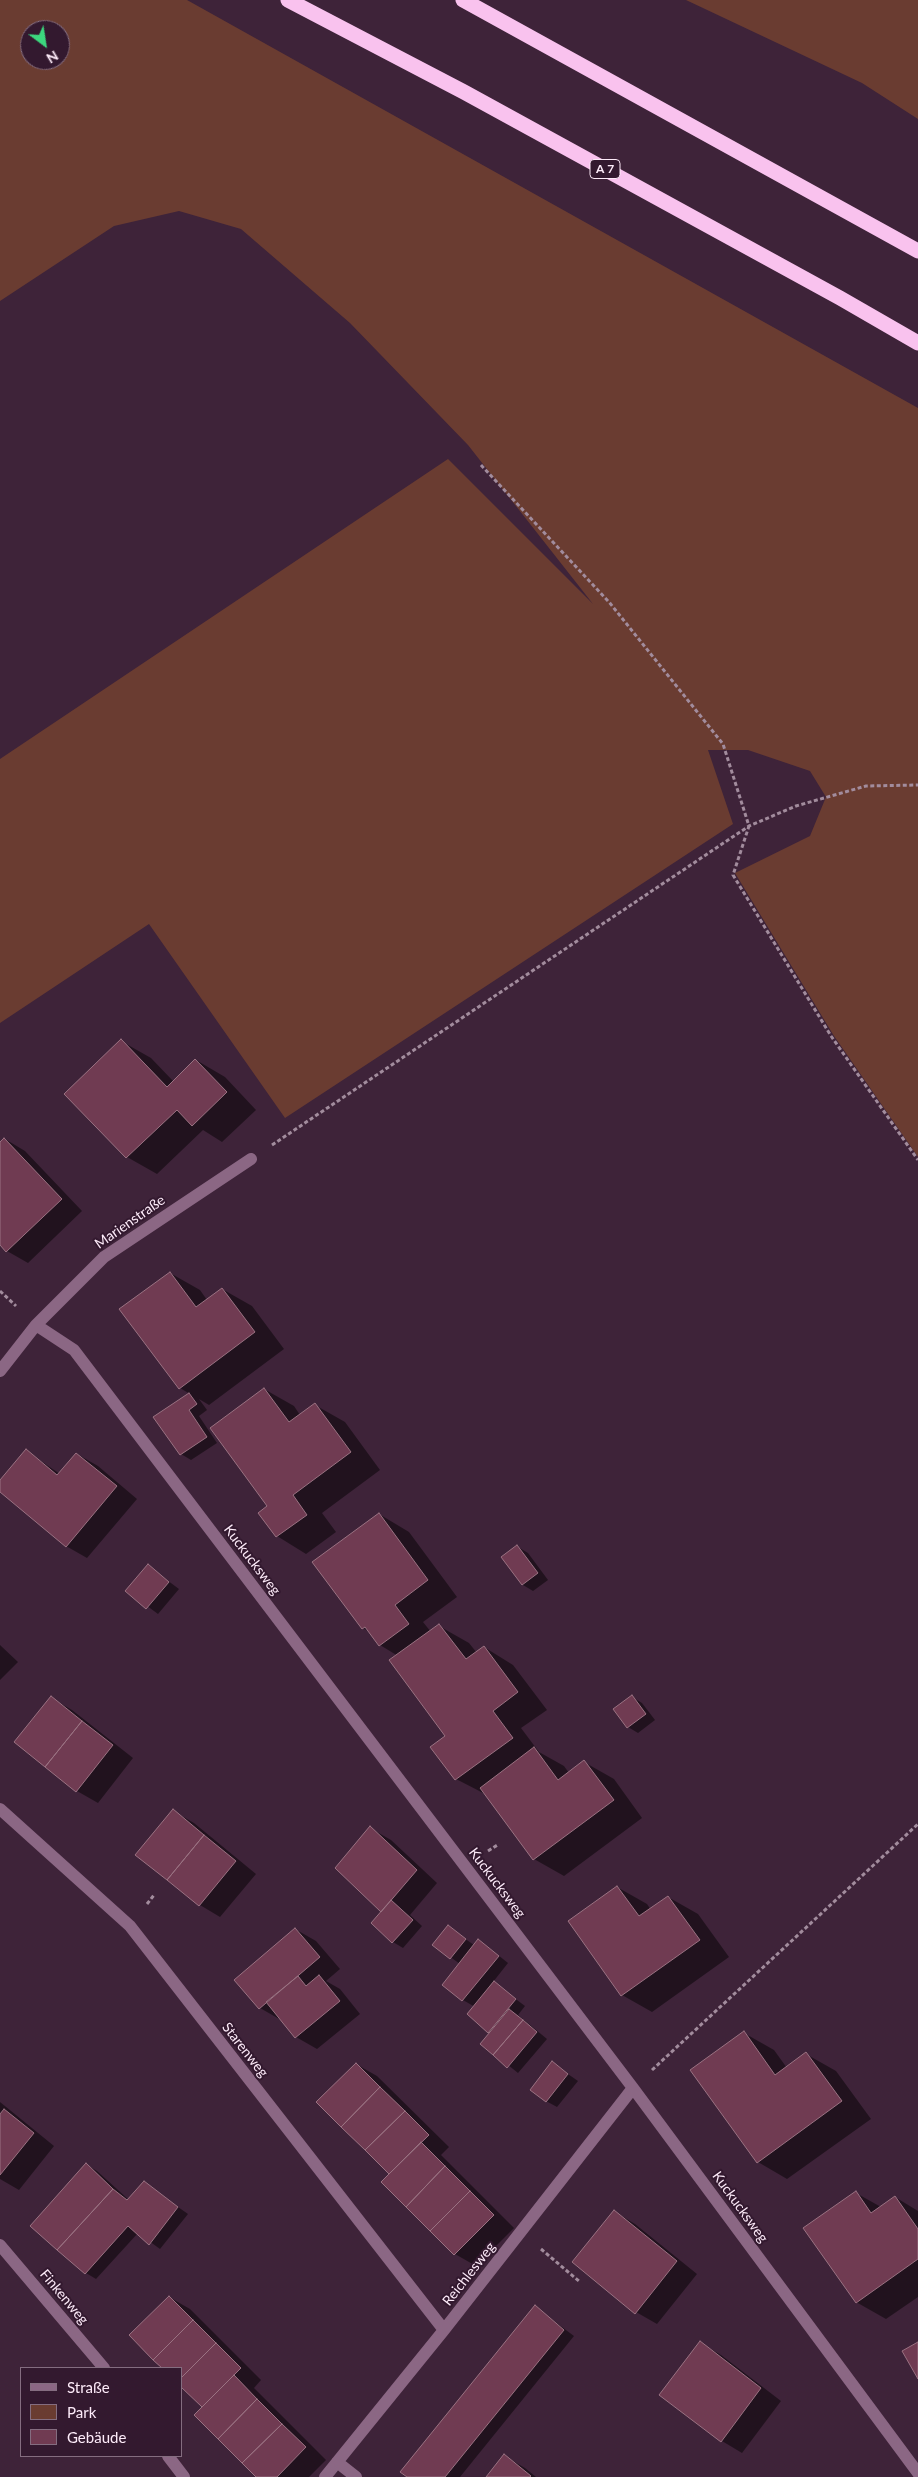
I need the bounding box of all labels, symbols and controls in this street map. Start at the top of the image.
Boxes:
north arrow [20,20,70,70]
text: N [43,47,61,67]
road number: A 7 [590,160,620,178]
street label: Marienstraße [92,1192,168,1252]
street label: Kuckucksweg [220,1521,284,1599]
street label: Kuckucksweg [465,1844,529,1922]
street label: Starenweg [218,2019,272,2081]
street label: Kuckucksweg [709,2168,771,2246]
street label: Reichlesweg [439,2239,499,2309]
street label: Finkenweg [36,2266,92,2328]
legend [20,2367,182,2457]
text: Straße [67,2378,110,2396]
text: Park [67,2403,96,2421]
text: Gebäude [67,2428,126,2446]

